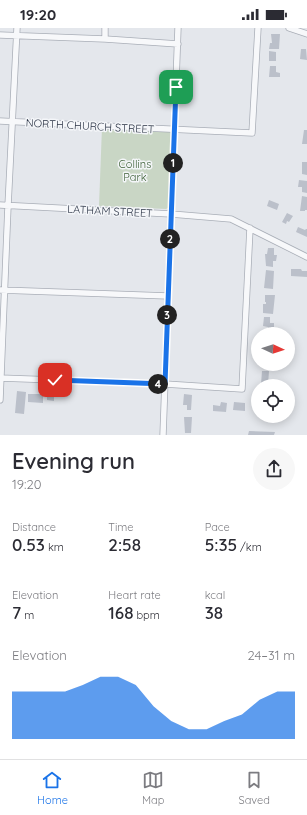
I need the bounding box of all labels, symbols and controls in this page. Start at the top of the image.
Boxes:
text: 19:20 [20,5,56,24]
pin [159,70,193,104]
icon: arrive [165,76,187,98]
street label: NORTH CHURCH STREET [25,116,155,136]
pin: 1 [163,153,183,173]
text: 1 [171,156,175,170]
park label: Collins Park [119,157,151,184]
street label: LATHAM STREET [67,202,153,220]
pin: 2 [160,229,180,249]
text: 2 [167,232,173,246]
pin: 3 [157,305,177,325]
text: 3 [164,308,170,322]
north arrow [251,327,295,371]
map controls [251,327,295,423]
pin [38,363,72,397]
icon: check [44,369,66,391]
pin: 4 [148,374,168,394]
text: 4 [155,377,161,391]
button: locate [251,379,295,423]
text: Evening run [12,447,135,475]
button: share [253,448,295,490]
text: 19:20 [12,476,41,492]
text: Distance [12,520,56,534]
text: Time [108,520,134,534]
text: Pace [205,520,230,534]
text: 0.53 [12,534,45,555]
text: 2:58 [108,534,141,555]
text: 5:35 [205,534,237,555]
text: km [45,540,64,554]
text: /km [237,540,262,554]
text: Elevation [12,588,58,602]
text: Heart rate [108,588,161,602]
text: kcal [205,588,225,602]
text: 7 [12,602,21,623]
text: 168 [108,602,133,623]
text: 38 [205,602,223,623]
text: m [21,608,34,622]
text: bpm [133,608,160,622]
text: Elevation [12,647,67,663]
text: 24–31 m [247,647,295,663]
tab: Home [37,769,68,807]
tab: Map [142,769,164,807]
tab: Saved [239,769,270,807]

